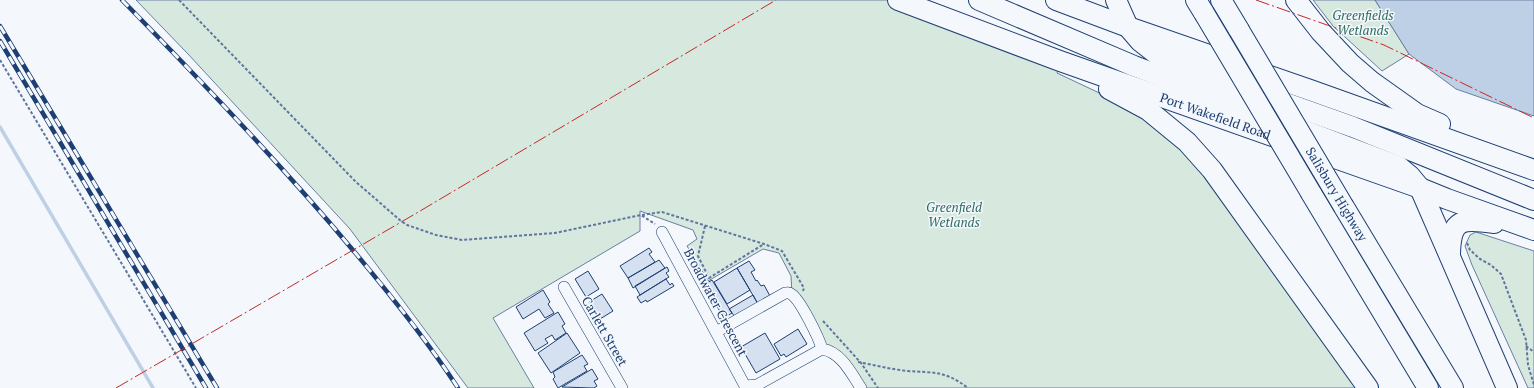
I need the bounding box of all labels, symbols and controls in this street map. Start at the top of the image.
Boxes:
park label: Greenfields Wetlands [1332,6,1394,39]
street label: Port Wakefield Road [1158,88,1273,144]
street label: Salisbury Highway [1302,144,1372,245]
park label: Greenfield Wetlands [926,198,983,231]
street label: Broadwater Crescent [680,245,752,359]
street label: Carlett Street [578,293,632,369]

